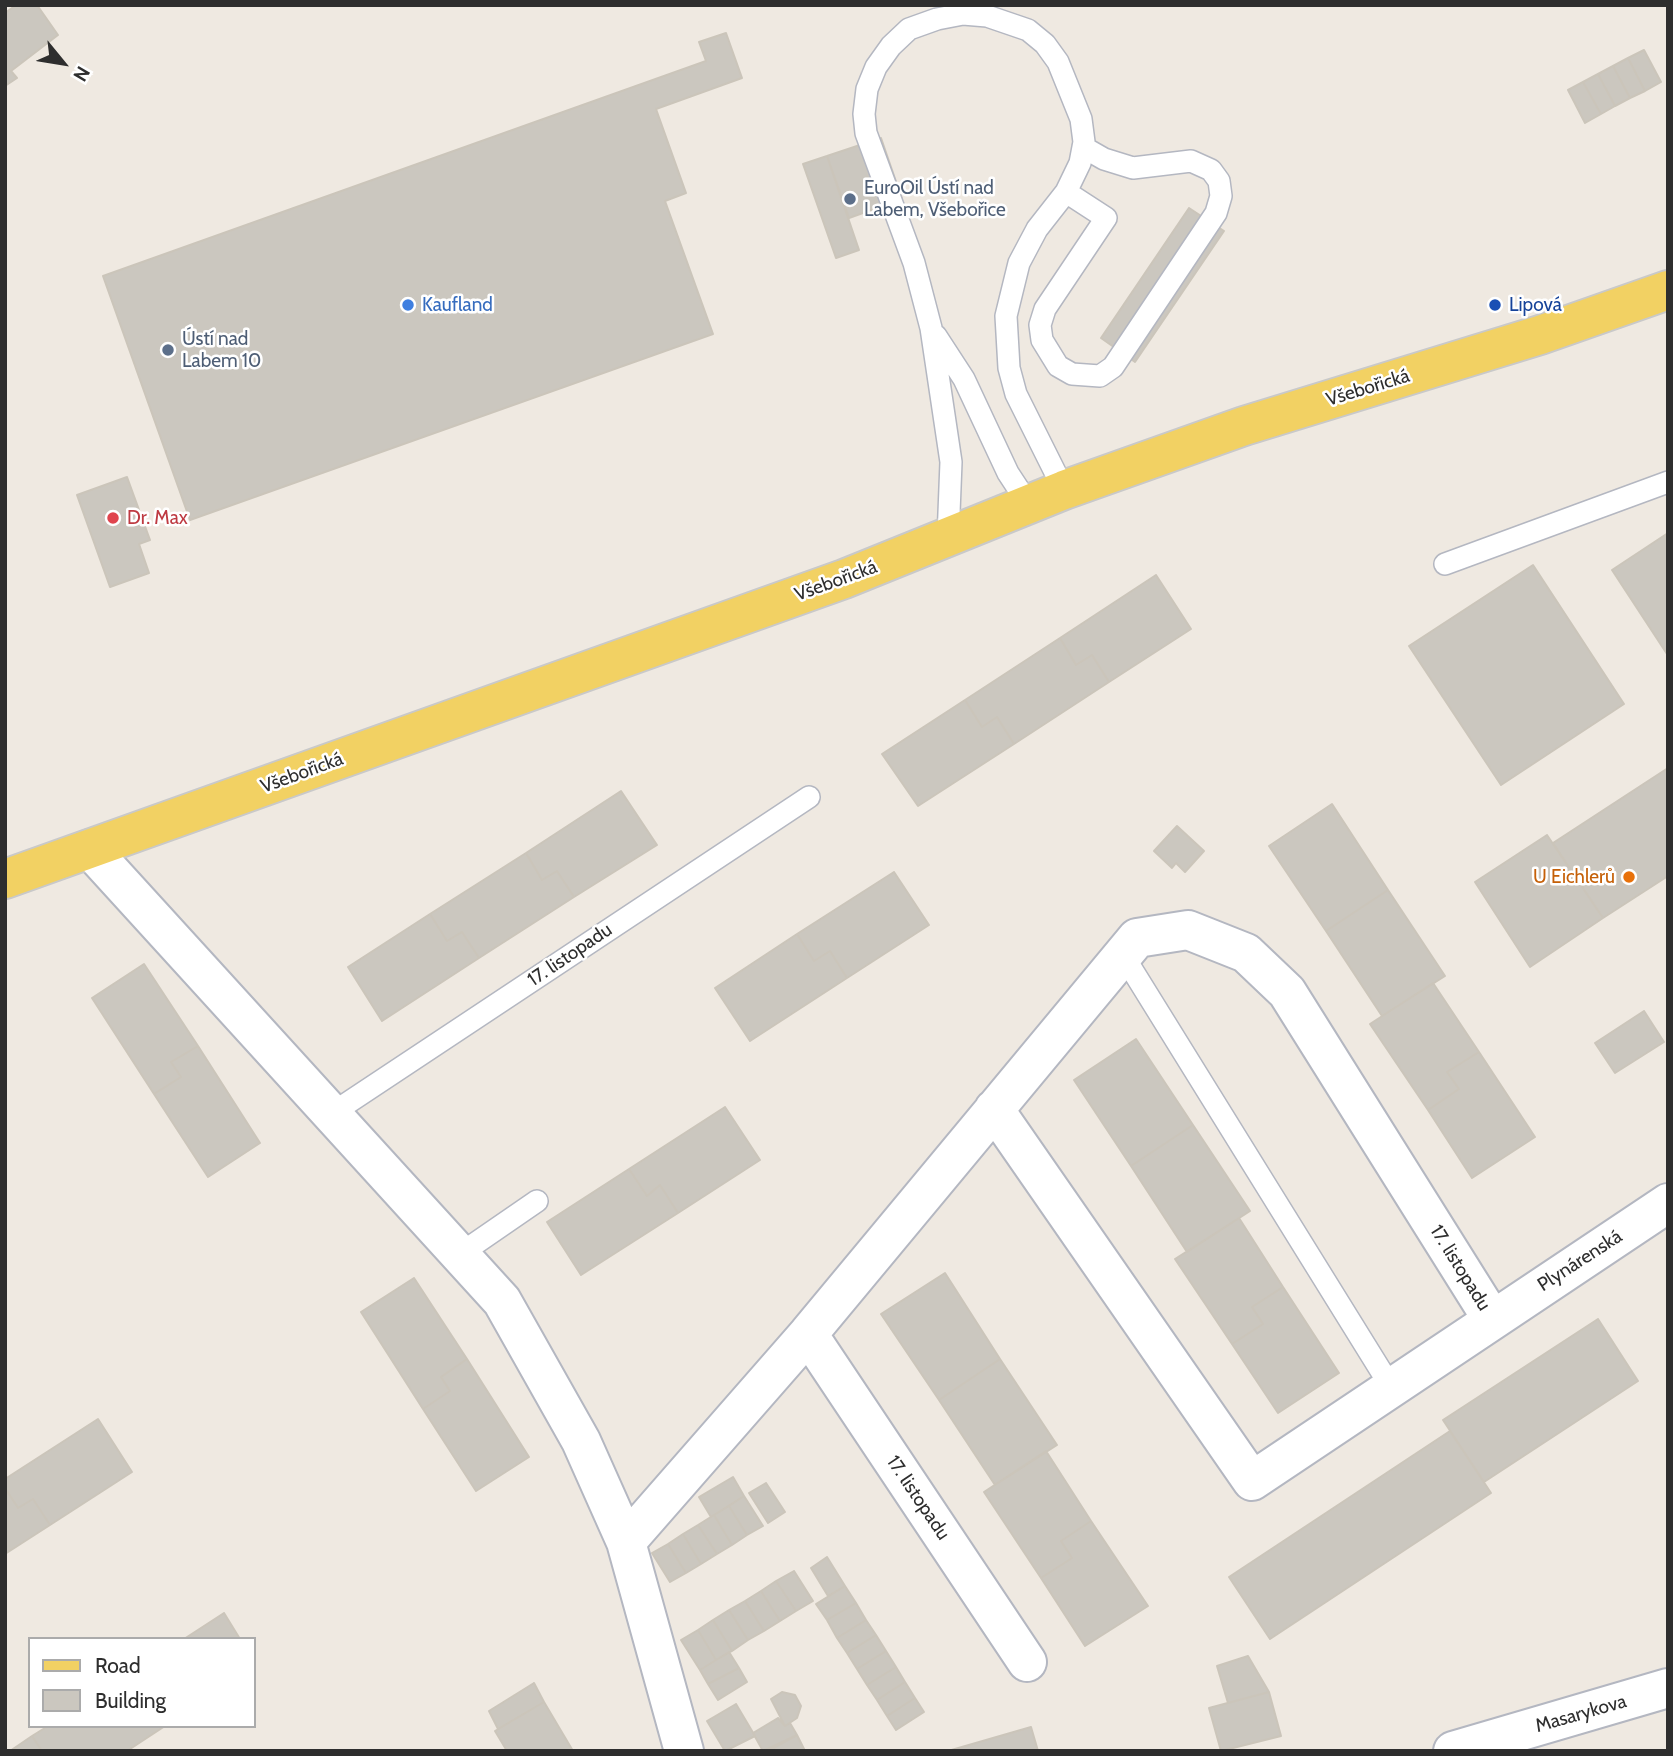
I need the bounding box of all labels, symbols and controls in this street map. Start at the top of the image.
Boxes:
north arrow [28,28,98,98]
text: N [68,62,95,85]
place label: EuroOil Ústí nad Labem, Všebořice [864,177,1006,221]
marker: EuroOil Ústí nad Labem, Všebořice [842,191,858,207]
place label: Kaufland [422,294,493,316]
place label: Lipová [1509,294,1562,316]
marker: Kaufland [400,297,416,313]
marker: Lipová [1487,297,1503,313]
place label: Ústí nad Labem 10 [182,328,261,372]
marker: Ústí nad Labem 10 [160,342,176,358]
street label: Všebořická [1324,365,1412,411]
place label: Dr. Max [127,507,188,529]
marker: Dr. Max [105,510,121,526]
street label: Všebořická [792,556,880,606]
street label: Všebořická [258,748,346,798]
place label: U Eichlerů [1533,866,1615,888]
marker: U Eichlerů [1621,869,1637,885]
street label: 17. listopadu [524,919,616,991]
street label: 17. listopadu [1425,1221,1495,1315]
street label: Plynárenská [1534,1225,1626,1297]
street label: 17. listopadu [882,1452,954,1544]
legend [28,1637,256,1728]
text: Road [95,1653,141,1678]
text: Building [95,1688,166,1713]
street label: Masarykova [1533,1690,1629,1738]

